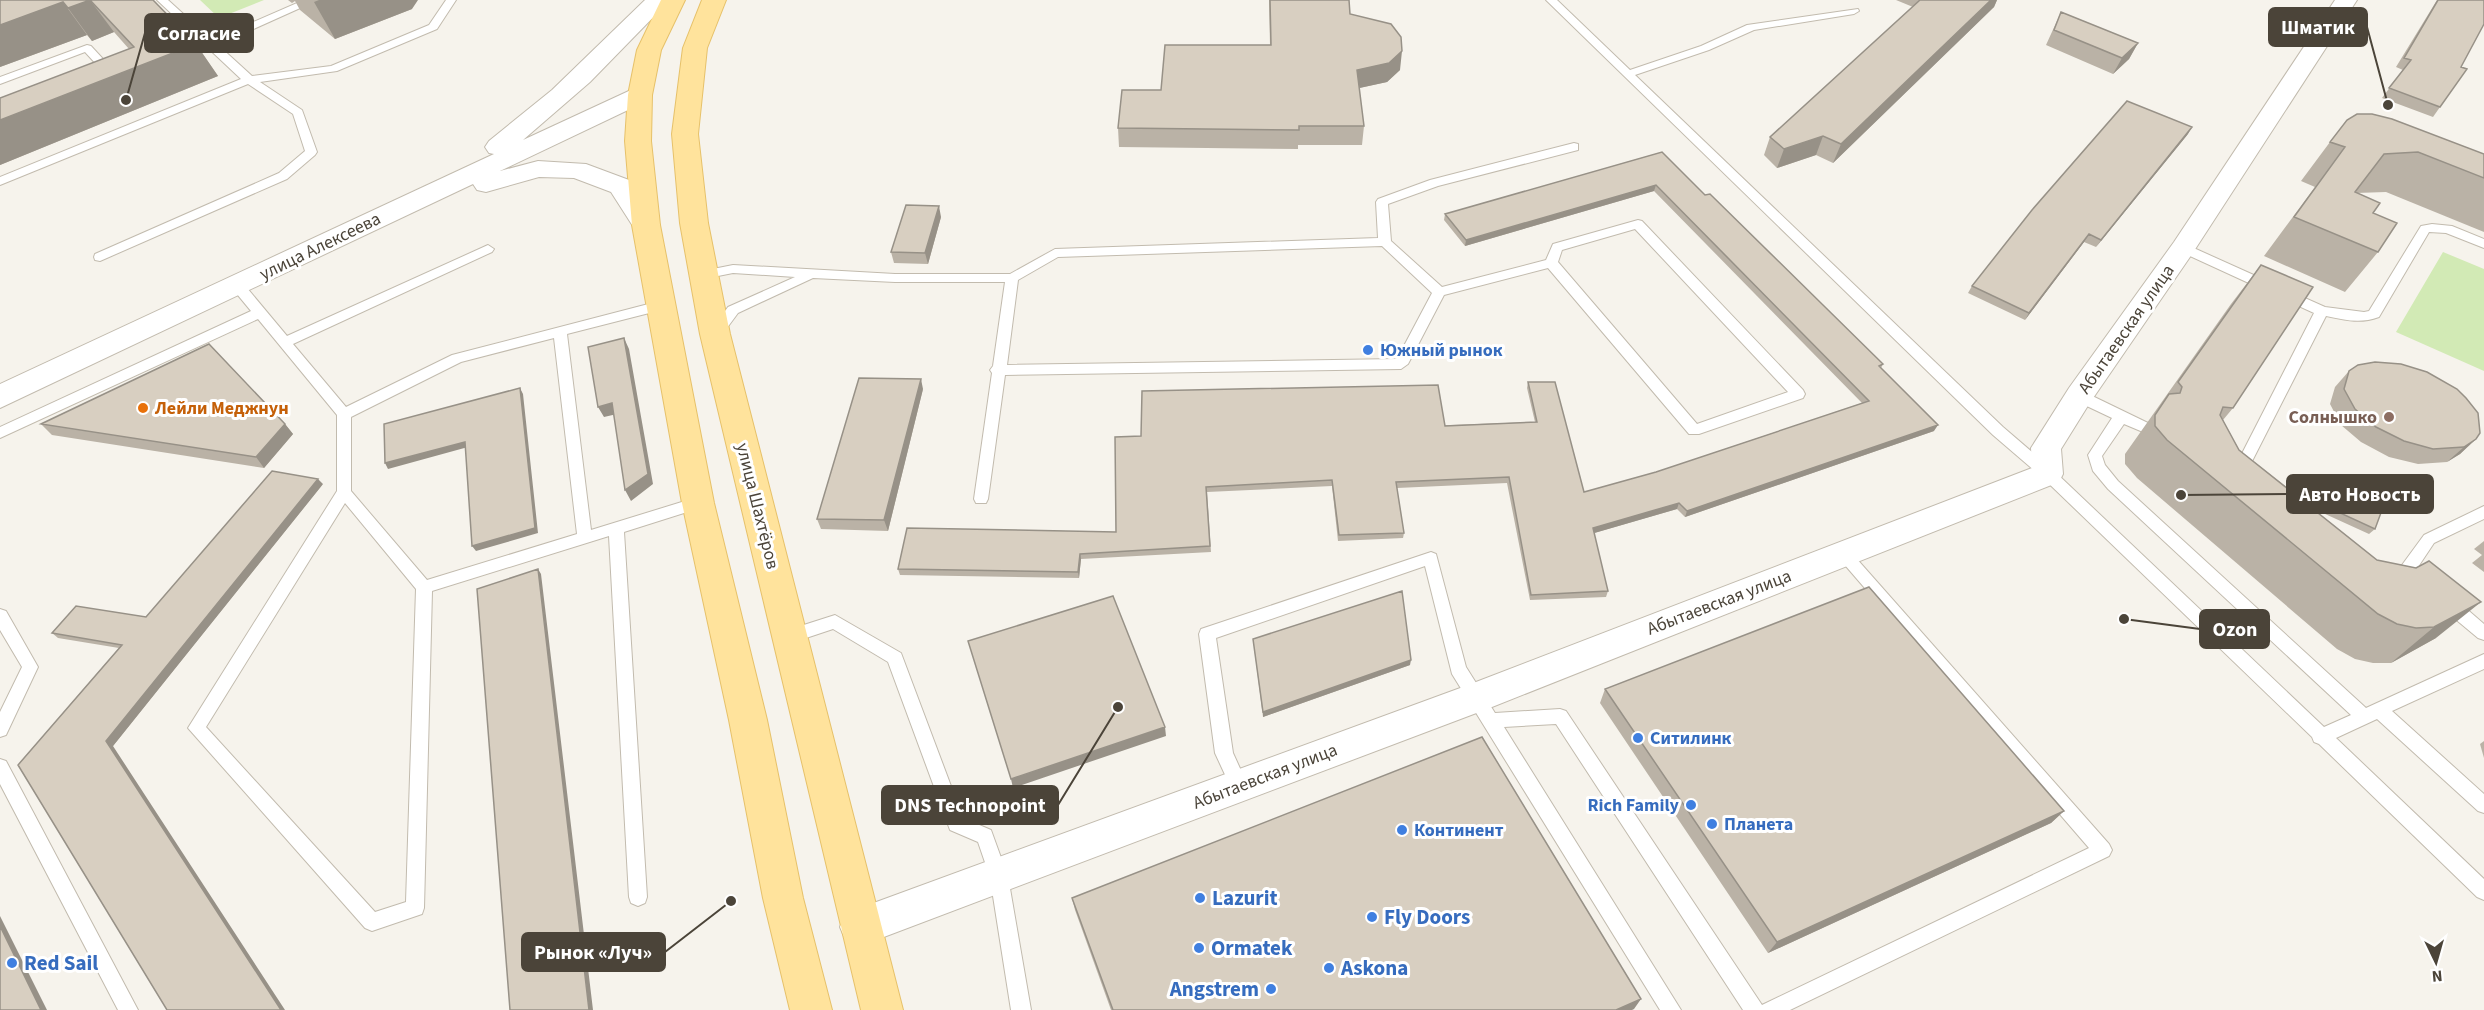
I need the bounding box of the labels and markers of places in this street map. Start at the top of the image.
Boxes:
callout: Шматик [2269,8,2367,46]
callout: Согласие [145,14,253,52]
place label: Южный рынок [1380,338,1503,363]
marker: Южный рынок [1361,343,1375,357]
place label: Лейли Меджнун [154,396,289,421]
marker: Лейли Меджнун [136,401,150,415]
place label: Солнышко [2289,405,2377,430]
marker: Солнышко [2382,410,2396,424]
callout: Авто Новость [2287,475,2433,513]
callout: Ozon [2200,610,2269,648]
place label: Ситилинк [1650,726,1732,751]
marker: Ситилинк [1631,731,1645,745]
callout: DNS Technopoint [882,786,1058,824]
place label: Rich Family [1588,793,1680,818]
marker: Rich Family [1684,798,1698,812]
place label: Планета [1724,812,1793,837]
marker: Планета [1705,817,1719,831]
place label: Континент [1414,818,1504,843]
marker: Континент [1395,823,1409,837]
place label: Lazurit [1212,883,1278,913]
marker: Lazurit [1193,891,1207,905]
place label: Fly Doors [1384,902,1470,932]
marker: Fly Doors [1365,910,1379,924]
callout: Рынок «Луч» [522,933,665,971]
place label: Ormatek [1211,933,1293,963]
marker: Ormatek [1192,941,1206,955]
place label: Red Sail [24,948,98,978]
place label: Askona [1340,953,1408,983]
marker: Red Sail [5,956,19,970]
marker: Askona [1322,961,1336,975]
place label: Angstrem [1169,974,1259,1004]
marker: Angstrem [1264,982,1278,996]

